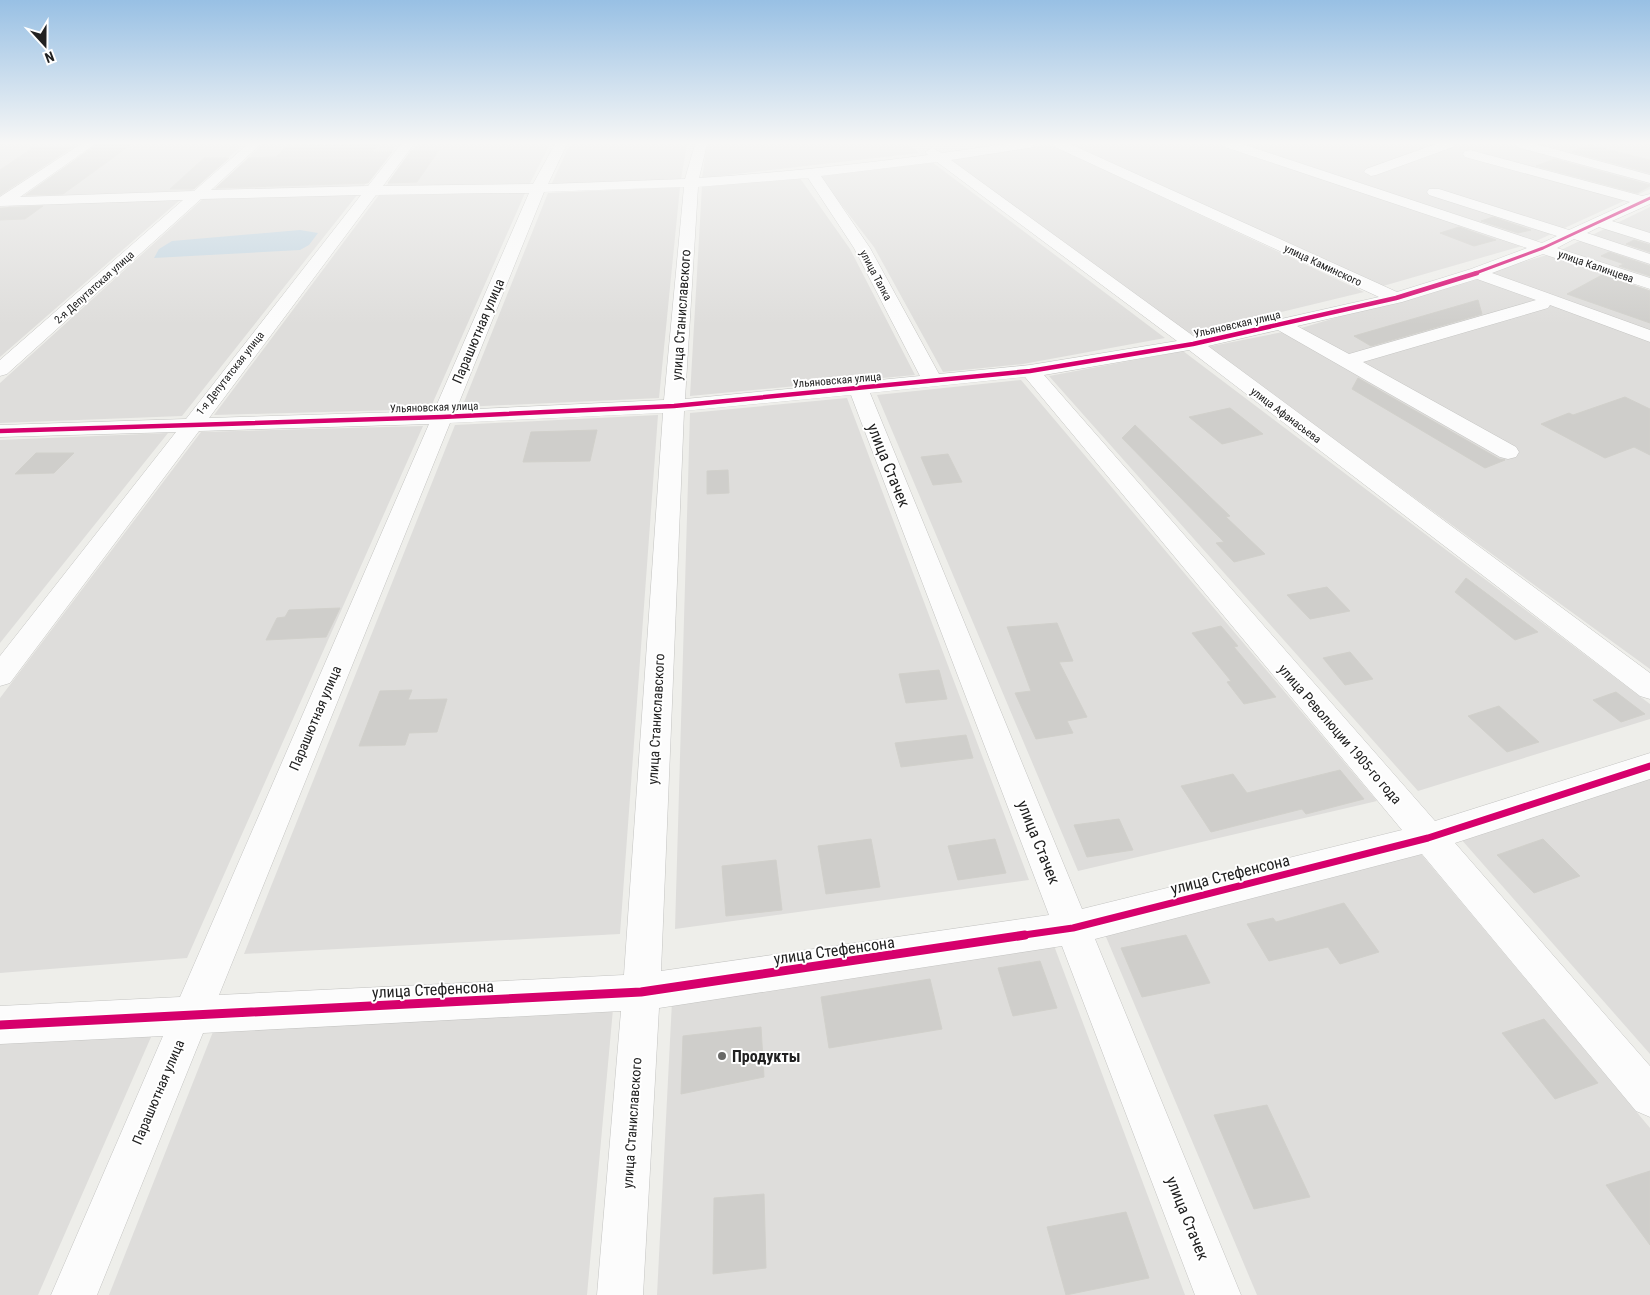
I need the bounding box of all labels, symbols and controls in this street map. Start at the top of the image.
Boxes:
north arrow [20,20,70,70]
text: N [43,48,57,66]
street label: улица Каминского [1282,242,1364,289]
street label: улица Калинцева [1556,247,1635,285]
street label: 2-я Депутатская улица [52,248,137,327]
street label: улица Талка [857,248,894,303]
street label: улица Станиславского [668,249,694,381]
street label: Парашютная улица [449,276,507,386]
street label: Ульяновская улица [1192,308,1282,341]
street label: 1-я Депутатская улица [194,329,267,418]
street label: Ульяновская улица [792,370,882,391]
street label: улица Афанасьева [1248,385,1323,446]
street label: Ульяновская улица [390,399,479,416]
street label: улица Стачек [863,421,914,510]
street label: улица Станиславского [645,653,667,785]
street label: улица Революции 1905-го года [1275,661,1405,807]
street label: Парашютная улица [286,663,344,773]
street label: улица Стачек [1013,798,1064,887]
street label: улица Стефенсона [1169,851,1292,898]
street label: улица Стефенсона [772,933,896,968]
street label: улица Стефенсона [372,977,494,1002]
street label: Парашютная улица [129,1037,187,1147]
place label: Продукты [732,1047,800,1066]
marker: Продукты [716,1050,728,1062]
street label: улица Станиславского [619,1057,645,1189]
street label: улица Стачек [1162,1174,1213,1263]

